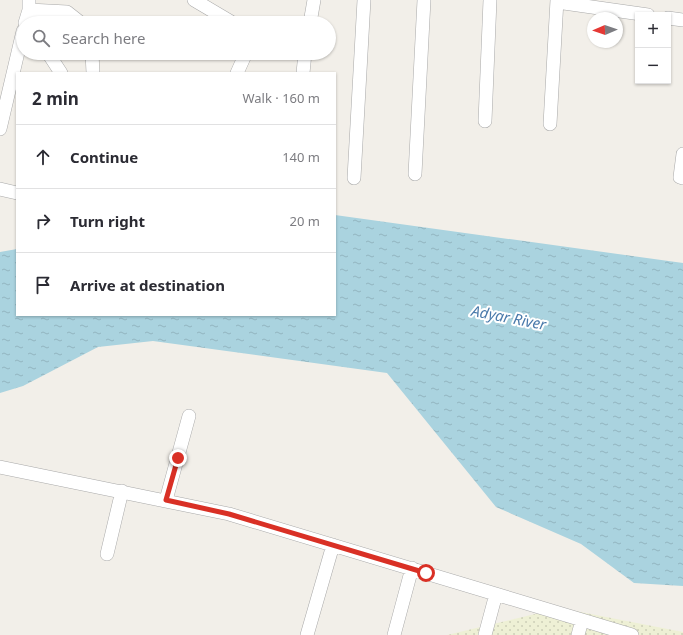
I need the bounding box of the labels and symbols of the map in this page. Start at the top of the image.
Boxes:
north arrow [587,12,623,48]
water label: Adyar River [469,300,549,334]
route end [169,449,187,467]
route start [417,564,435,582]

